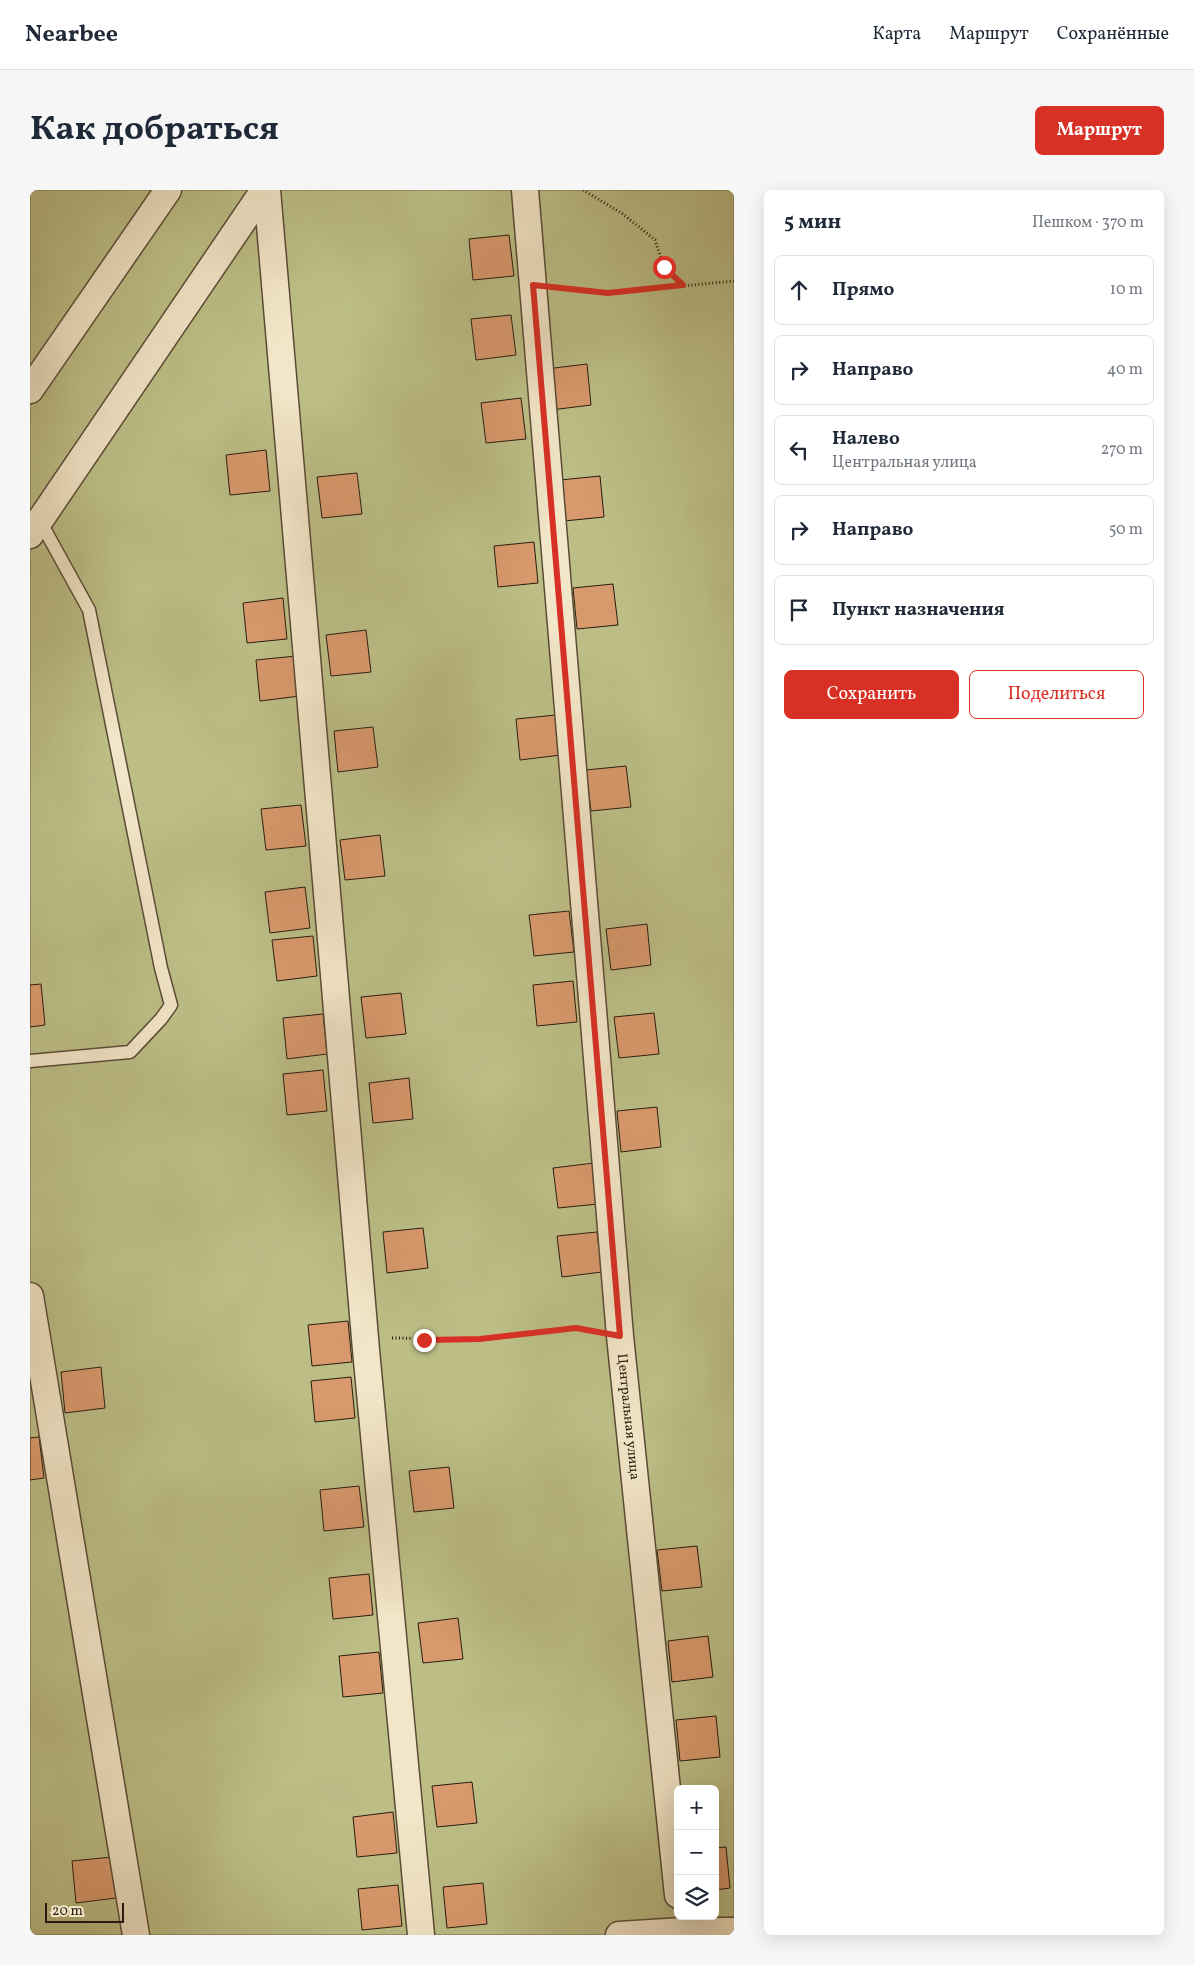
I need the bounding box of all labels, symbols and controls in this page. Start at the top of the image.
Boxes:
text: Nearbee [25,18,118,52]
text: Карта [872,22,921,47]
text: Маршрут [949,22,1029,47]
text: Сохранённые [1057,22,1169,47]
text: Как добраться [30,106,279,154]
button: Маршрут [1035,106,1164,155]
text: 5 мин [784,208,841,237]
text: Пешком · 370 m [1032,212,1144,234]
route start [653,256,676,279]
icon: ahead [785,276,813,304]
text: Прямо [832,277,894,303]
text: 10 m [1110,279,1143,301]
icon: right [785,356,813,384]
text: Направо [832,357,914,383]
text: 40 m [1107,359,1143,381]
text: Налево [832,426,900,452]
icon: left [785,436,813,464]
text: 270 m [1101,439,1143,461]
text: Центральная улица [832,452,977,474]
icon: right [785,516,813,544]
text: Направо [832,517,914,543]
text: 50 m [1109,519,1143,541]
icon: arrive [785,596,813,624]
text: Пункт назначения [832,597,1005,623]
button: Сохранить [784,670,959,719]
button: Поделиться [969,670,1144,719]
route end [413,1329,436,1352]
street label: Центральная улица [612,1353,644,1481]
map controls [674,1785,719,1920]
button: + [674,1785,719,1830]
button: − [674,1830,719,1875]
button: layers [674,1875,719,1920]
scale bar [45,1900,124,1923]
text: 20 m [52,1902,83,1921]

